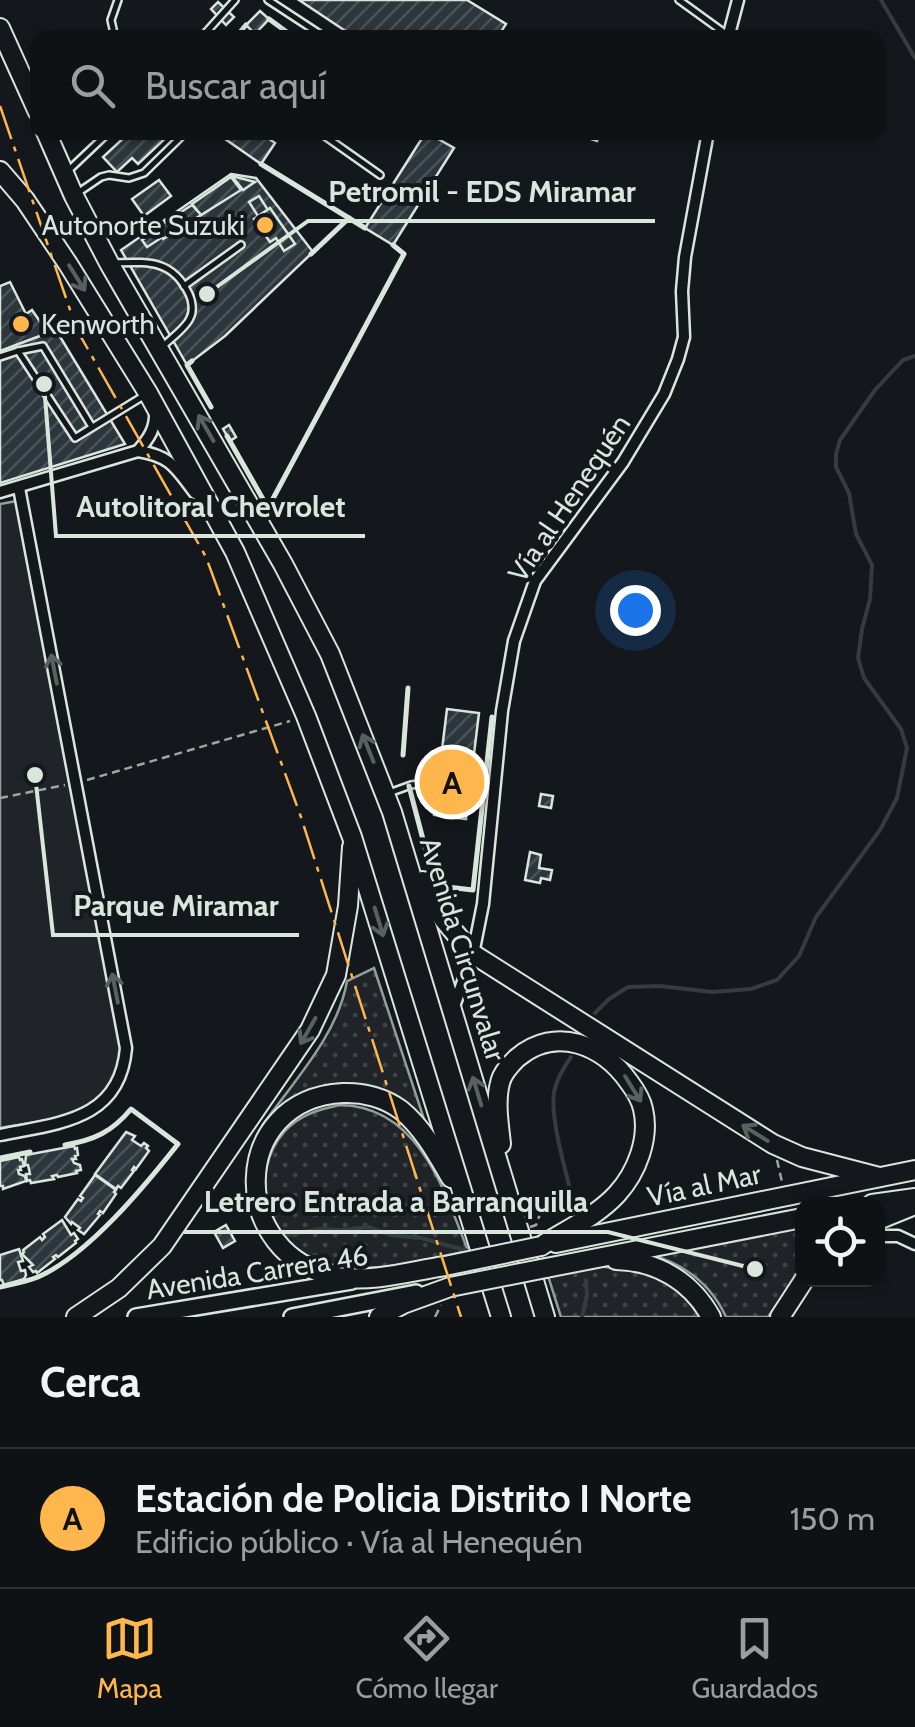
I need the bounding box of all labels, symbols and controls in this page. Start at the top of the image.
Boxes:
search box [30,30,885,140]
icon: search [65,58,120,113]
text: Buscar aquí [145,62,327,109]
callout: Petromil - EDS Miramar [308,161,655,221]
text: Petromil - EDS Miramar [328,173,636,210]
place label: Autonorte Suzuki [42,208,245,242]
marker: Autonorte Suzuki [254,214,276,236]
one-way arrow [67,264,87,292]
place label: Kenworth [41,307,155,341]
marker: Kenworth [10,313,32,335]
street label: Vía al Henequén [501,408,637,588]
one-way arrow [195,413,215,443]
callout: Autolitoral Chevrolet [56,476,365,536]
text: Autolitoral Chevrolet [76,488,346,525]
your location [610,585,661,636]
one-way arrow [43,653,62,685]
one-way arrow [358,733,376,764]
pin: A [420,744,484,820]
street label: Avenida Circunvalar [413,833,513,1065]
callout: Parque Miramar [53,875,299,935]
text: Parque Miramar [73,887,279,924]
one-way arrow [371,906,389,938]
one-way arrow [105,972,124,1005]
one-way arrow [298,1016,318,1045]
one-way arrow [623,1075,643,1103]
one-way arrow [467,1076,485,1107]
one-way arrow [741,1123,770,1143]
street label: Vía al Mar [644,1156,764,1214]
callout: Letrero Entrada a Barranquilla [184,1172,608,1232]
text: Letrero Entrada a Barranquilla [204,1183,588,1220]
map controls [795,1197,885,1287]
button: locate [795,1197,885,1287]
street label: Avenida Carrera 46 [144,1238,370,1306]
text: Cerca [40,1356,140,1408]
text: Estación de Policia Distrito I Norte [135,1475,692,1522]
text: A [62,1499,83,1538]
text: 150 m [790,1499,875,1538]
text: Edificio público · Vía al Henequén [135,1522,583,1561]
tab: Mapa [97,1611,162,1705]
tab: Cómo llegar [356,1611,498,1705]
tab: Guardados [691,1611,818,1705]

